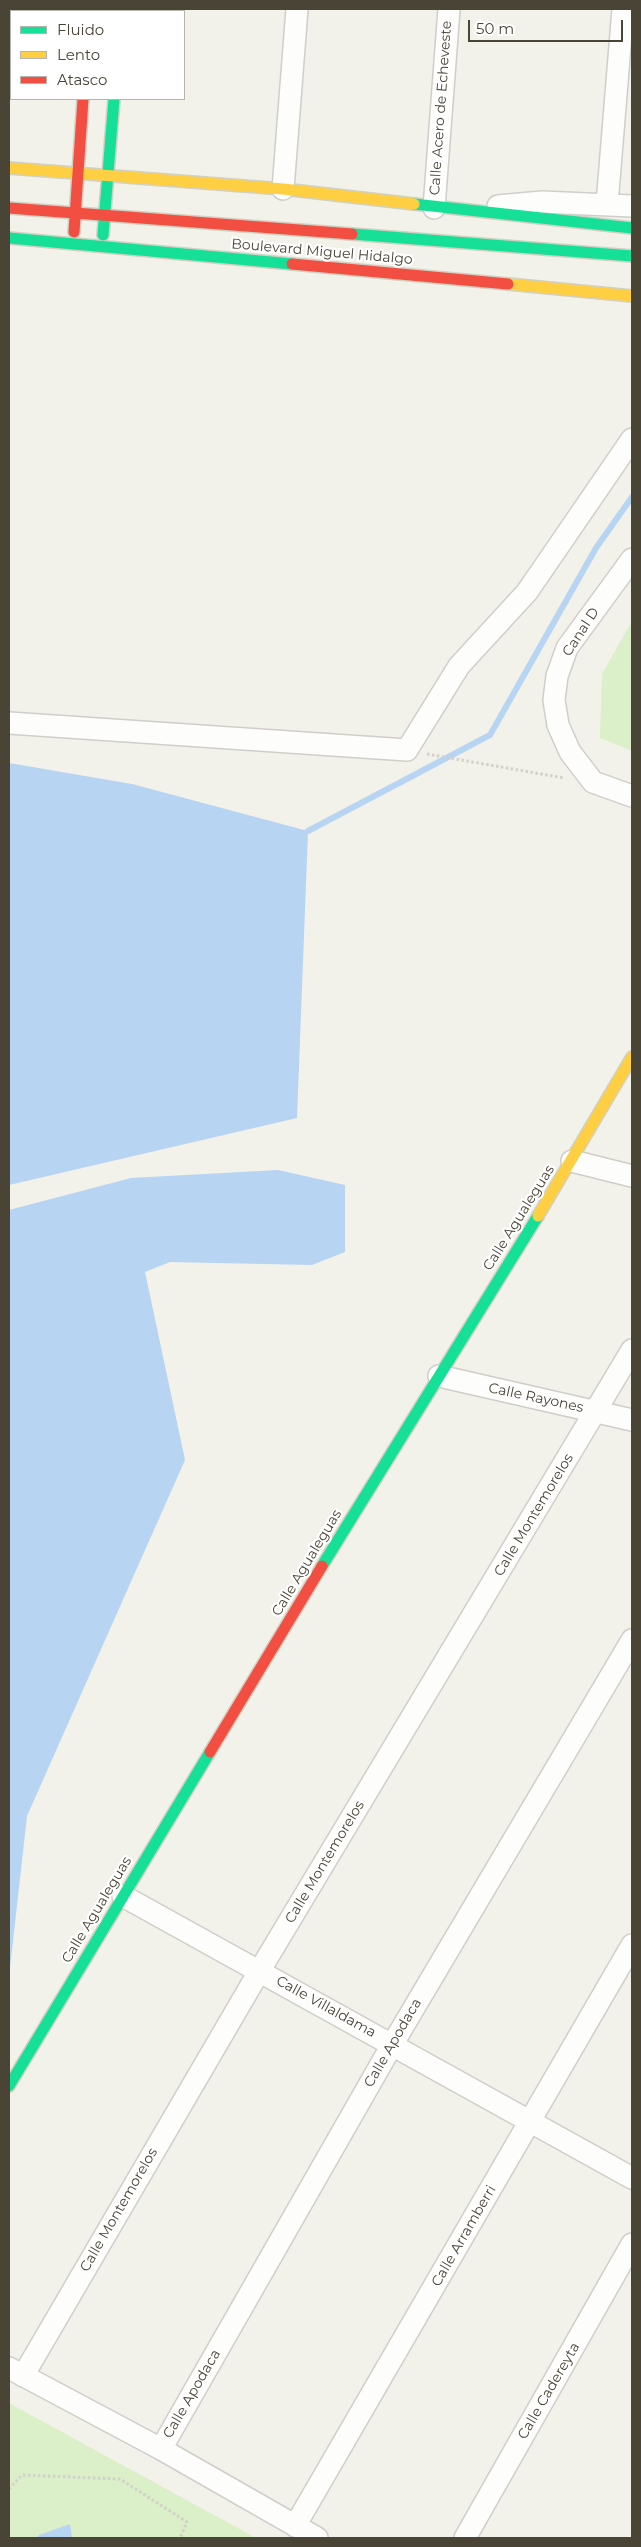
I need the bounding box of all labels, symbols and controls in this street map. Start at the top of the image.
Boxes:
legend [10,10,185,100]
scale bar [471,10,626,42]
text: 50 m [476,19,514,38]
text: Fluido [57,20,104,39]
street label: Calle Acero de Echeveste [427,20,455,196]
text: Lento [57,45,100,64]
text: Atasco [57,70,107,89]
street label: Boulevard Miguel Hidalgo [231,236,413,268]
street label: Canal D [559,604,603,660]
street label: Calle Agualeguas [480,1162,558,1274]
street label: Calle Rayones [487,1380,585,1416]
street label: Calle Montemorelos [491,1451,577,1579]
street label: Calle Agualeguas [269,1507,345,1619]
street label: Calle Montemorelos [282,1798,368,1926]
street label: Calle Agualeguas [59,1854,135,1966]
street label: Calle Villaldama [273,1973,379,2041]
street label: Calle Apodaca [361,1996,425,2090]
street label: Calle Montemorelos [77,2145,161,2275]
street label: Calle Arramberri [428,2182,500,2290]
street label: Calle Cadereyta [514,2340,584,2442]
street label: Calle Apodaca [160,2347,224,2441]

